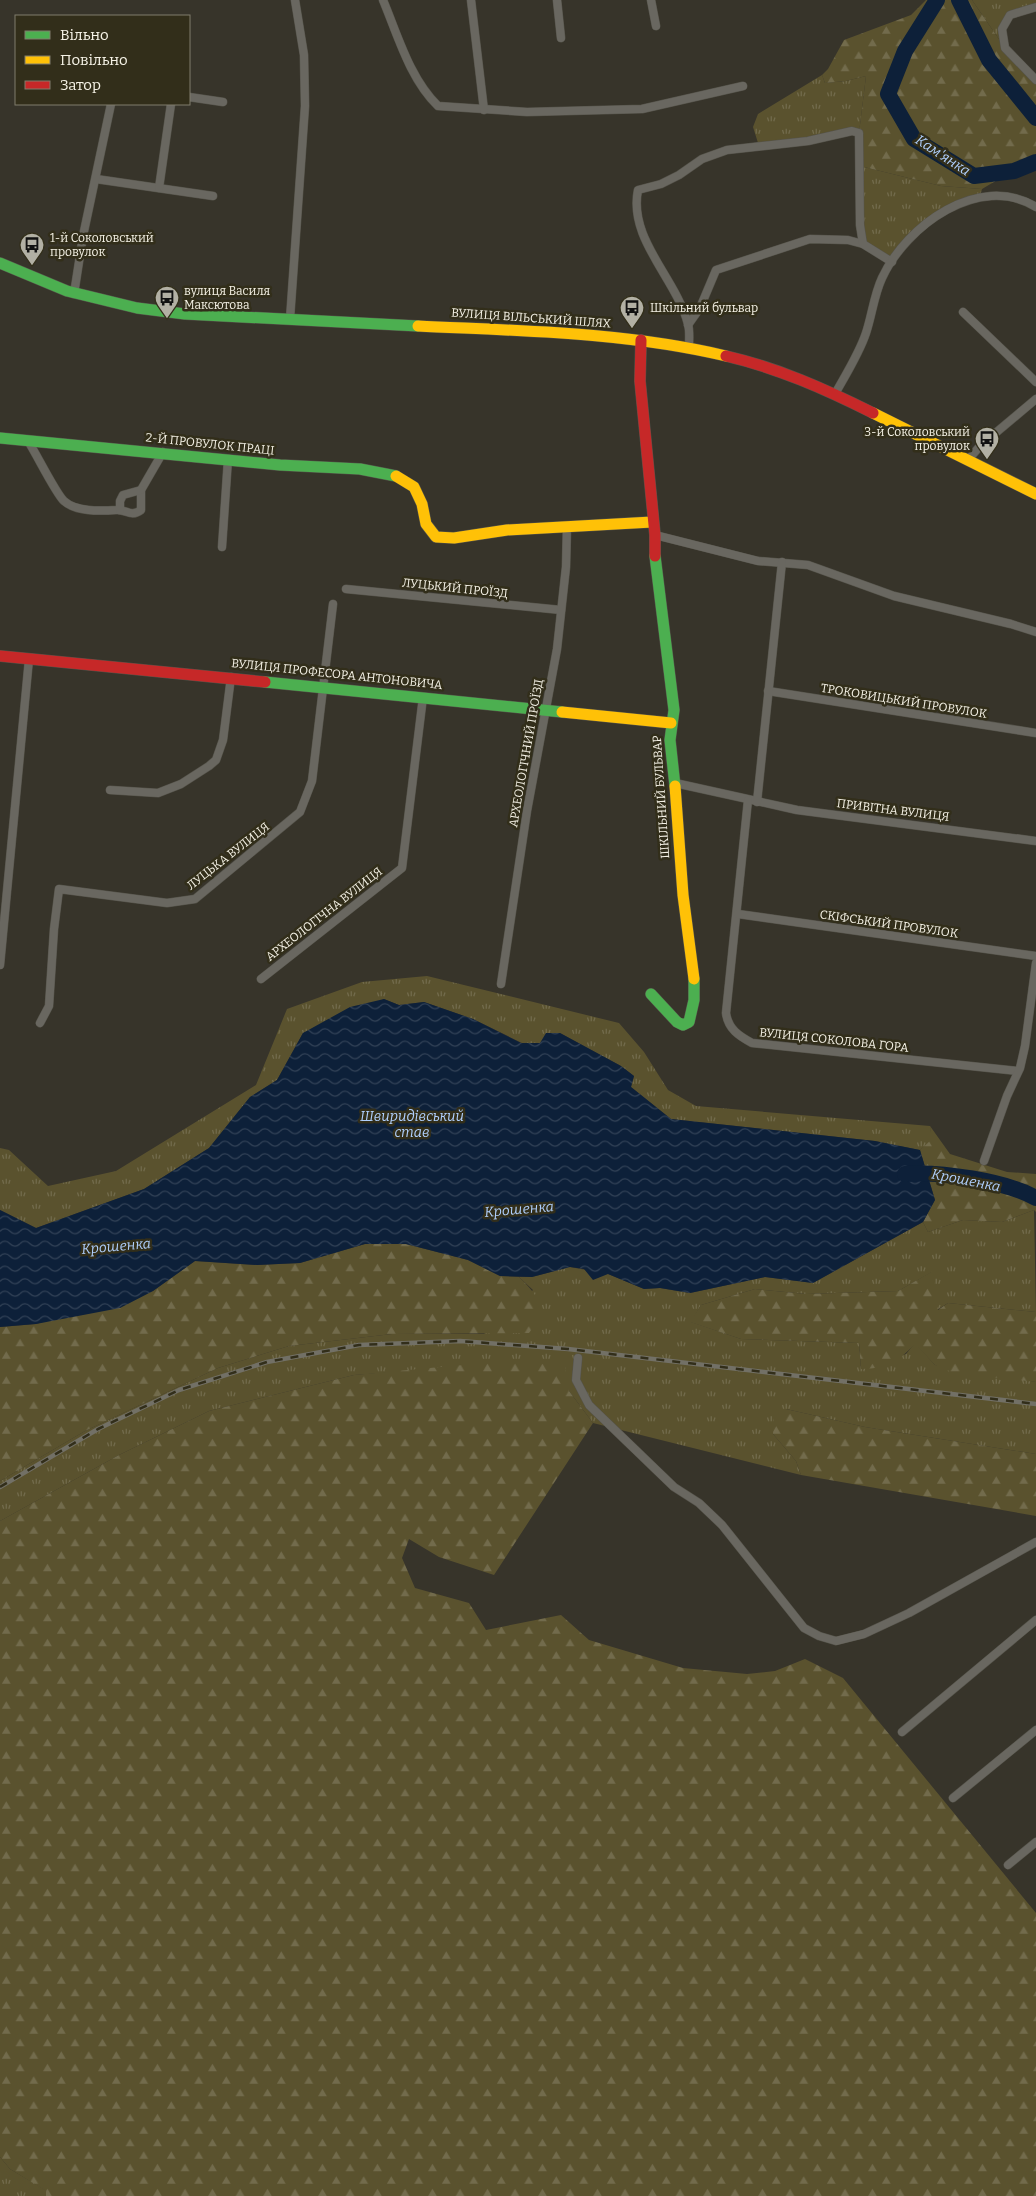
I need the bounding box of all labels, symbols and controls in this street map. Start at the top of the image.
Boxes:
legend [15,15,190,105]
text: Вільно [60,26,109,44]
text: Повільно [60,51,128,69]
text: Затор [60,76,101,94]
water label: Кам'янка [912,131,973,180]
place label: 1-й Соколовський провулок [50,231,154,259]
bus stop icon: 1-й Соколовський провулок [19,232,45,266]
place label: вулиця Василя Максютова [184,284,271,312]
bus stop icon: вулиця Василя Максютова [154,285,180,319]
bus stop icon: Шкільний бульвар [619,295,645,329]
place label: Шкільний бульвар [650,301,758,315]
street label: ВУЛИЦЯ ВІЛЬСЬКИЙ ШЛЯХ [451,304,612,331]
place label: 3-й Соколовський провулок [864,425,970,453]
bus stop icon: 3-й Соколовський провулок [974,426,1000,460]
street label: 2-Й ПРОВУЛОК ПРАЦІ [145,429,275,458]
street label: ЛУЦЬКИЙ ПРОЇЗД [401,574,509,601]
street label: ВУЛИЦЯ ПРОФЕСОРА АНТОНОВИЧА [231,656,444,692]
street label: АРХЕОЛОГІЧНИЙ ПРОЇЗД [505,678,546,828]
street label: ТРОКОВИЦЬКИЙ ПРОВУЛОК [820,680,989,721]
street label: ШКІЛЬНИЙ БУЛЬВАР [649,735,672,859]
street label: ПРИВІТНА ВУЛИЦЯ [836,796,950,824]
street label: ЛУЦЬКА ВУЛИЦЯ [184,819,272,893]
street label: АРХЕОЛОГІЧНА ВУЛИЦЯ [263,864,385,964]
street label: СКІФСЬКИЙ ПРОВУЛОК [819,906,960,941]
street label: ВУЛИЦЯ СОКОЛОВА ГОРА [759,1025,910,1055]
water label: Швиридівський став [360,1108,464,1141]
water label: Крошенка [930,1165,1002,1195]
water label: Крошенка [484,1198,555,1221]
water label: Крошенка [81,1235,152,1258]

